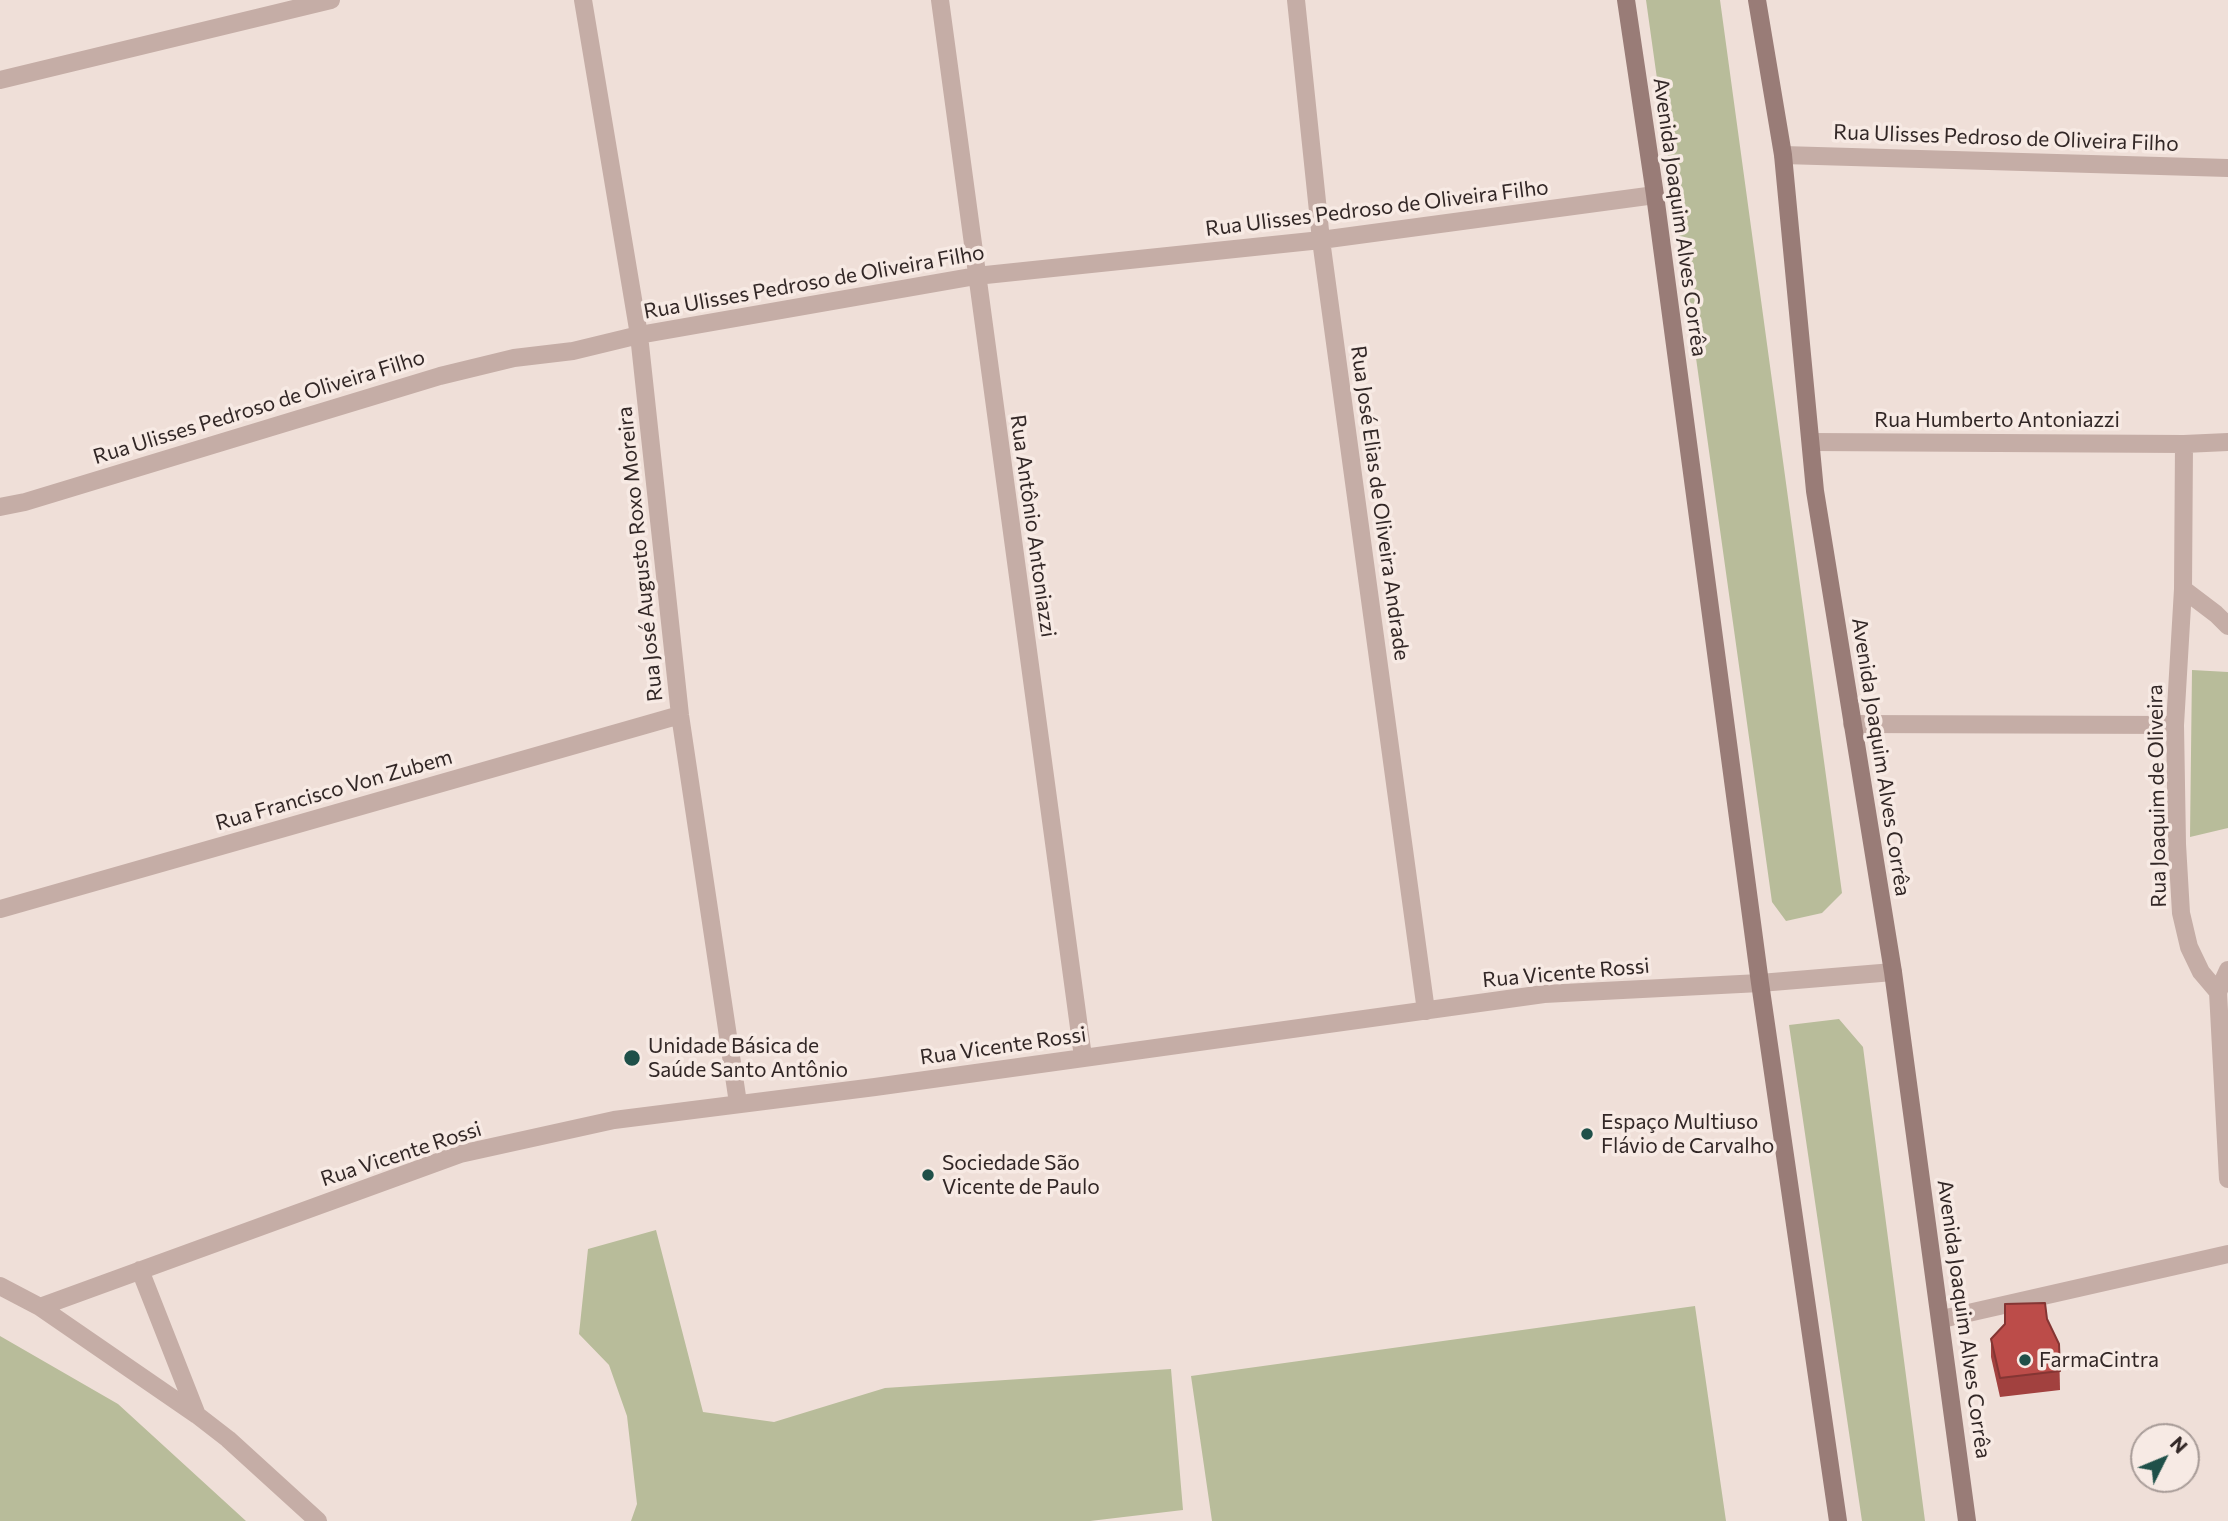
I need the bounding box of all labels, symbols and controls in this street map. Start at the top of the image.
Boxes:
street label: Avenida Joaquim Alves Corrêa [1648,76,1712,358]
street label: Rua Ulisses Pedroso de Oliveira Filho [1833,119,2179,157]
street label: Rua Ulisses Pedroso de Oliveira Filho [1204,174,1550,242]
street label: Rua Ulisses Pedroso de Oliveira Filho [642,240,986,324]
street label: Rua Ulisses Pedroso de Oliveira Filho [90,344,428,470]
street label: Rua José Elias de Oliveira Andrade [1345,344,1415,662]
street label: Rua José Augusto Roxo Moreira [612,405,668,703]
street label: Rua Humberto Antoniazzi [1874,407,2120,433]
street label: Rua Antônio Antoniazzi [1005,413,1061,639]
street label: Avenida Joaquim Alves Corrêa [1847,616,1915,898]
street label: Rua Joaquim de Oliveira [2142,684,2172,908]
street label: Rua Francisco Von Zubem [213,744,455,836]
street label: Rua Vicente Rossi [1481,953,1651,993]
street label: Rua Vicente Rossi [918,1022,1088,1070]
place label: Unidade Básica de Saúde Santo Antônio [648,1033,848,1083]
marker: Unidade Básica de Saúde Santo Antônio [622,1048,642,1068]
place label: Espaço Multiuso Flávio de Carvalho [1601,1109,1774,1159]
street label: Rua Vicente Rossi [317,1116,485,1192]
marker: Espaço Multiuso Flávio de Carvalho [1579,1126,1595,1142]
place label: Sociedade São Vicente de Paulo [942,1150,1100,1200]
marker: Sociedade São Vicente de Paulo [920,1167,936,1183]
street label: Avenida Joaquim Alves Corrêa [1932,1178,1996,1460]
place label: FarmaCintra [2039,1347,2159,1373]
marker: FarmaCintra [2017,1352,2033,1368]
north arrow [2130,1423,2200,1493]
text: N [2166,1432,2193,1458]

